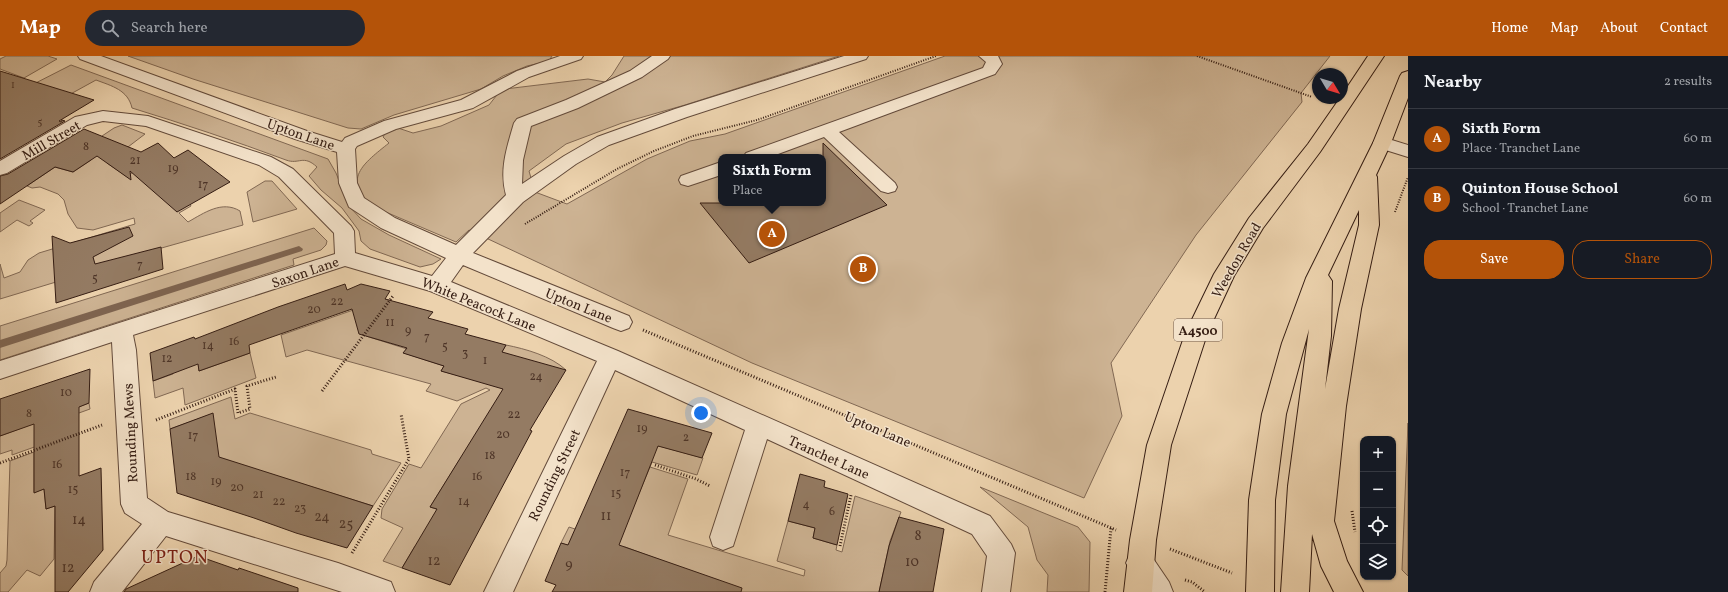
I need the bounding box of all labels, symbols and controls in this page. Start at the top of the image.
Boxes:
search box [85,10,365,46]
text: Map [20,15,61,41]
icon: search [99,17,121,39]
text: Search here [131,18,208,39]
text: Home [1491,19,1528,38]
text: Map [1550,19,1578,38]
text: About [1600,19,1638,38]
text: Contact [1660,19,1708,38]
north arrow [1312,68,1348,104]
text: Nearby [1424,71,1482,94]
text: 2 results [1664,73,1712,91]
house number: 1 [11,78,15,92]
house number: 5 [38,115,43,129]
street label: Upton Lane [264,115,337,156]
street label: Mill Street [19,117,85,166]
text: Sixth Form [1462,119,1541,140]
text: A [1432,130,1442,148]
text: 60 m [1684,130,1712,148]
house number: 8 [83,139,89,155]
text: Place · Tranchet Lane [1462,140,1580,158]
house number: 21 [129,153,141,169]
popup [718,154,826,206]
house number: 19 [168,161,178,177]
text: Sixth Form [733,161,811,182]
house number: 17 [198,177,208,193]
text: Quinton House School [1462,179,1618,200]
text: Place [733,182,762,200]
text: B [1433,190,1441,208]
text: 60 m [1684,190,1712,208]
text: School · Tranchet Lane [1462,200,1588,218]
pin: A [759,219,785,249]
street label: Weedon Road [1208,219,1267,302]
button: Save [1424,240,1564,279]
button: Share [1572,240,1712,279]
street label: Saxon Lane [269,253,342,294]
pin: B [850,254,876,284]
house number: 7 [137,257,143,273]
house number: 5 [92,271,98,287]
street label: White Peacock Lane [418,274,539,337]
street label: Upton Lane [542,284,615,329]
house number: 22 [331,294,343,310]
house number: 20 [307,302,321,318]
house number: 11 [385,315,395,331]
road number: A4500 [1174,319,1222,341]
house number: 9 [405,323,411,339]
house number: 7 [424,329,430,345]
house number: 16 [229,334,239,350]
house number: 14 [202,338,214,354]
house number: 5 [442,339,448,355]
house number: 3 [462,346,468,362]
house number: 12 [161,351,173,367]
house number: 1 [483,353,487,369]
house number: 24 [529,369,543,385]
street label: Rounding Mews [119,383,144,483]
house number: 10 [60,385,72,401]
your location [691,403,711,423]
house number: 8 [26,406,32,422]
house number: 22 [508,407,520,423]
street label: Upton Lane [841,408,914,453]
house number: 19 [637,421,647,437]
street label: Rounding Street [525,426,586,525]
house number: 20 [496,427,510,443]
house number: 17 [188,428,198,444]
house number: 2 [683,430,689,446]
street label: Tranchet Lane [785,432,872,485]
map controls [1360,436,1396,580]
button: + [1360,436,1396,472]
house number: 18 [485,448,495,464]
house number: 16 [52,457,62,473]
house number: 17 [620,465,630,481]
house number: 18 [186,469,196,485]
house number: 16 [472,469,482,485]
button: − [1360,472,1396,508]
house number: 19 [211,474,221,490]
house number: 20 [230,480,244,496]
house number: 15 [68,482,78,498]
house number: 15 [611,486,621,502]
house number: 21 [252,487,264,503]
house number: 22 [273,494,285,510]
house number: 14 [458,494,470,510]
house number: 4 [802,497,810,513]
house number: 23 [294,501,306,517]
house number: 6 [829,504,835,520]
house number: 11 [601,507,611,526]
house number: 24 [314,508,330,527]
button: locate [1360,508,1396,544]
house number: 14 [72,511,86,530]
house number: 25 [339,515,353,534]
house number: 8 [914,527,922,546]
button: layers [1360,544,1396,580]
district label: UPTON [141,545,209,571]
house number: 12 [428,552,440,571]
house number: 10 [905,553,919,572]
house number: 9 [565,555,573,574]
house number: 12 [62,559,74,578]

